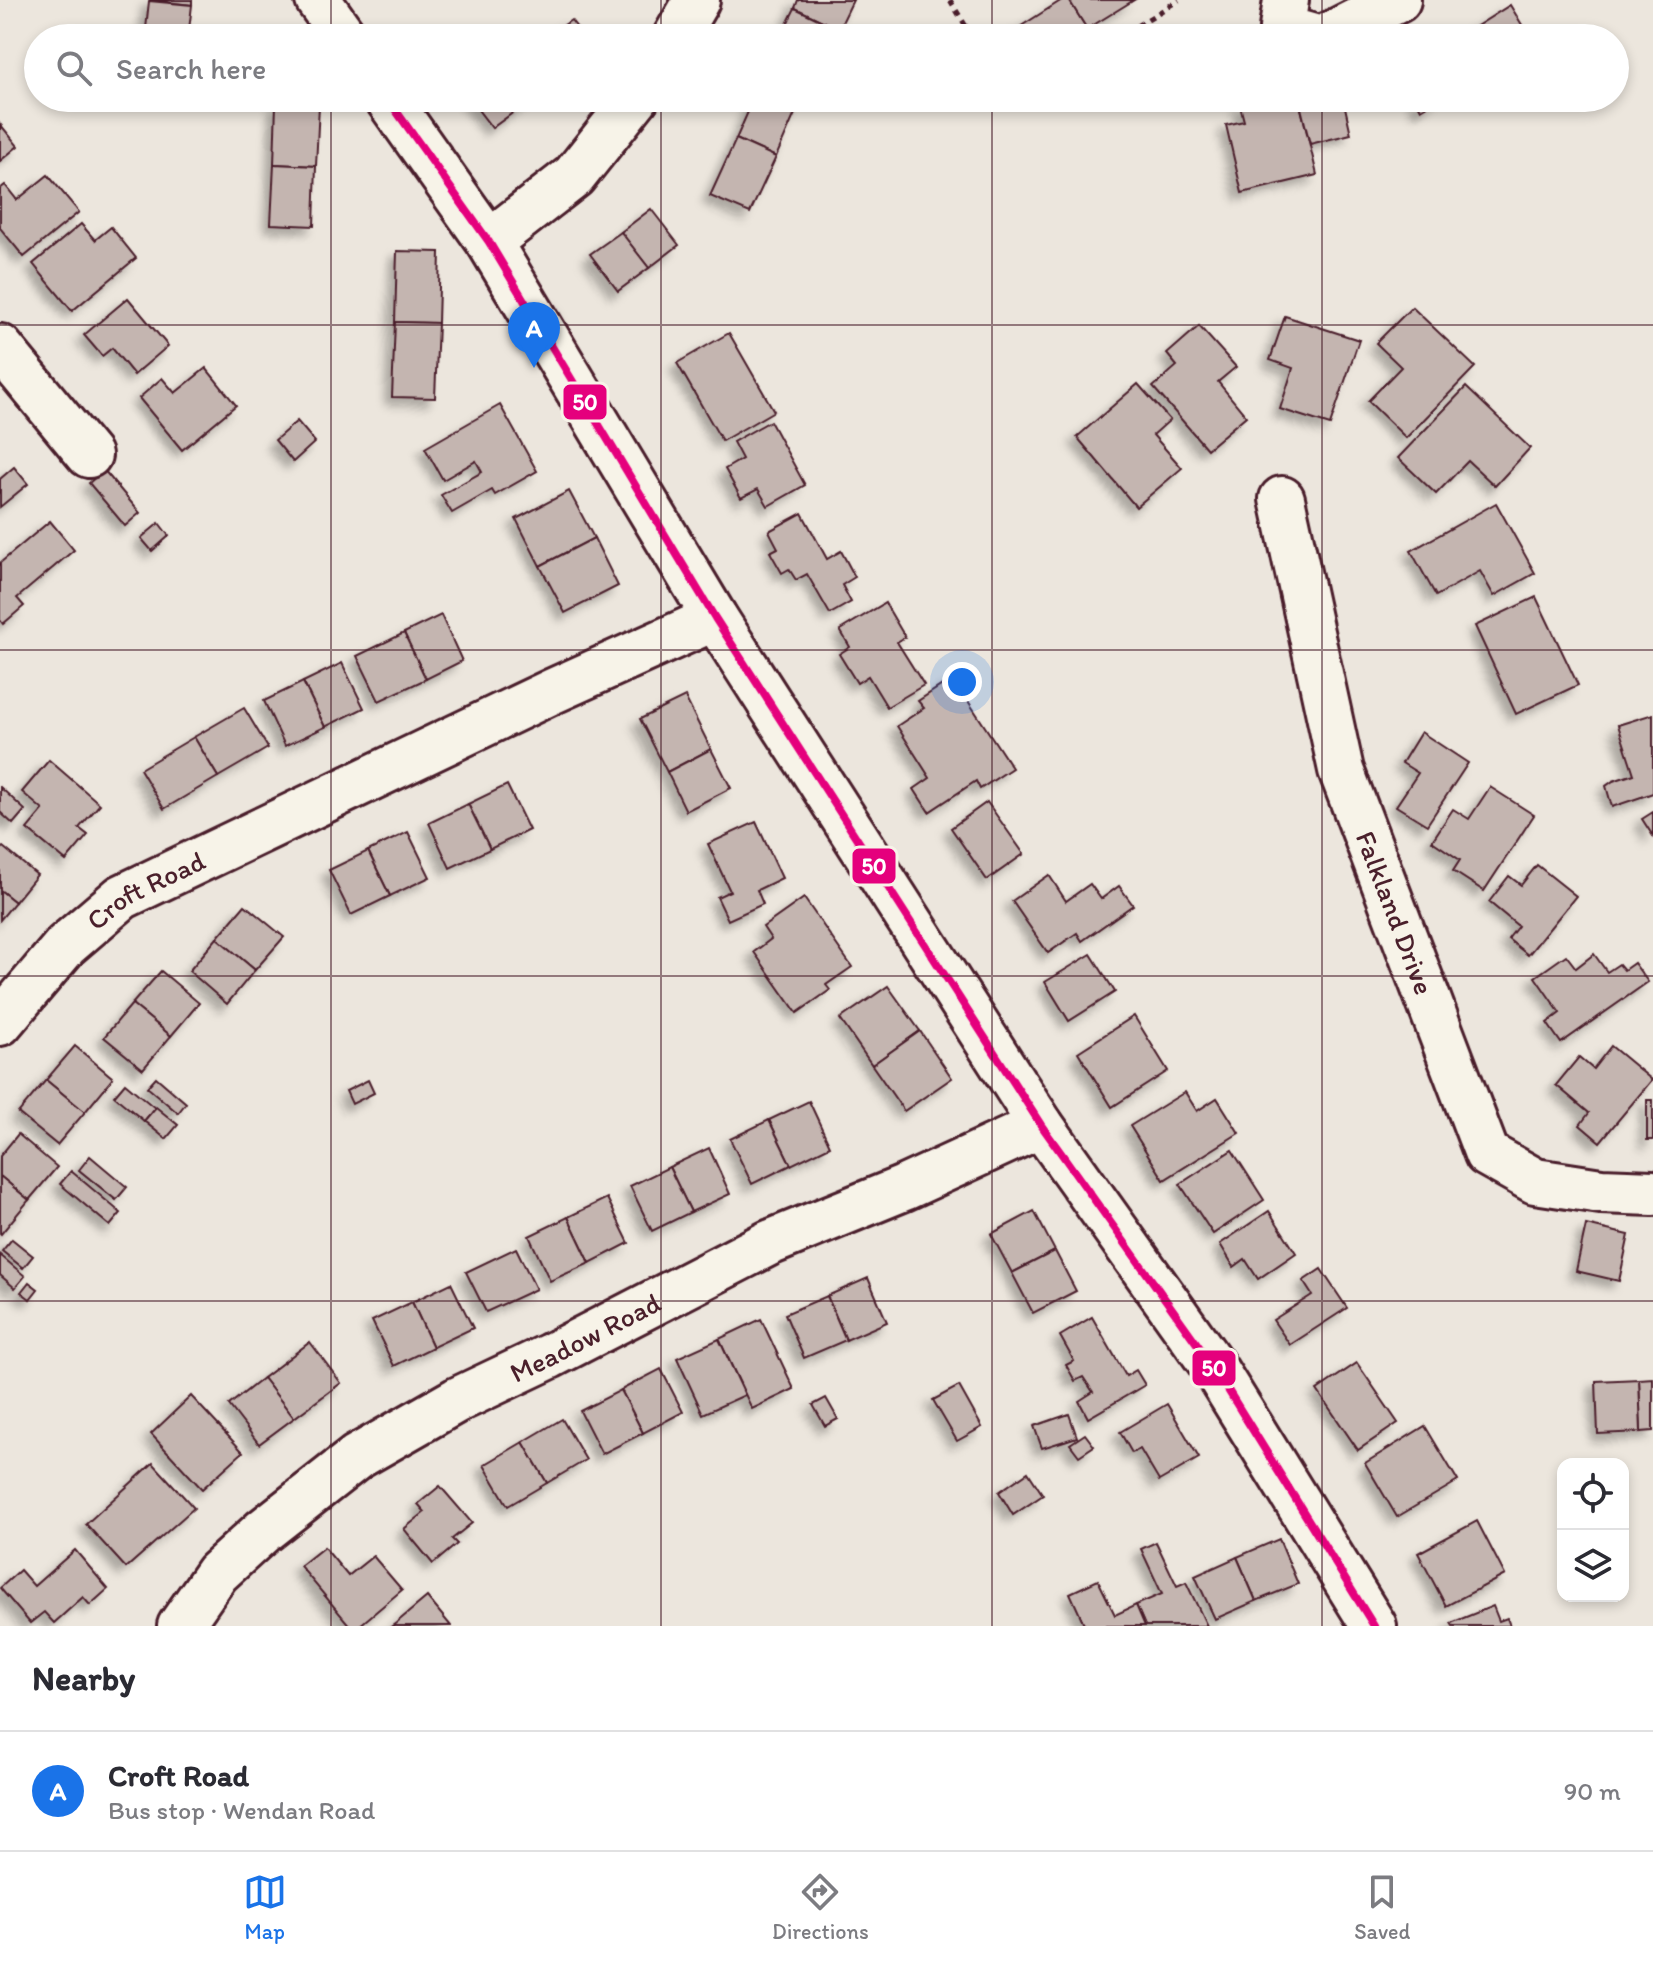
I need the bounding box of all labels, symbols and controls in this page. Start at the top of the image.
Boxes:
search box [24,24,1629,112]
icon: search [52,46,96,90]
text: Search here [116,50,266,87]
pin: A [508,302,560,368]
line badge: 50 [562,383,608,421]
text: 50 [572,389,598,416]
your location [942,662,982,702]
street label: Falkland Drive [1349,826,1442,999]
street label: Croft Road [79,843,211,937]
line badge: 50 [851,847,897,885]
text: 50 [861,853,887,880]
street label: Meadow Road [504,1285,666,1390]
line badge: 50 [1191,1349,1237,1387]
text: 50 [1201,1355,1227,1382]
map controls [1557,1458,1629,1602]
button: locate [1557,1458,1629,1530]
button: layers [1557,1530,1629,1602]
text: Nearby [32,1658,135,1699]
text: Croft Road [108,1757,249,1794]
text: A [50,1775,66,1807]
text: 90 m [1564,1775,1621,1807]
text: Bus stop · Wendan Road [108,1794,375,1826]
tab: Map [243,1870,287,1945]
tab: Directions [772,1870,869,1945]
tab: Saved [1354,1870,1410,1945]

